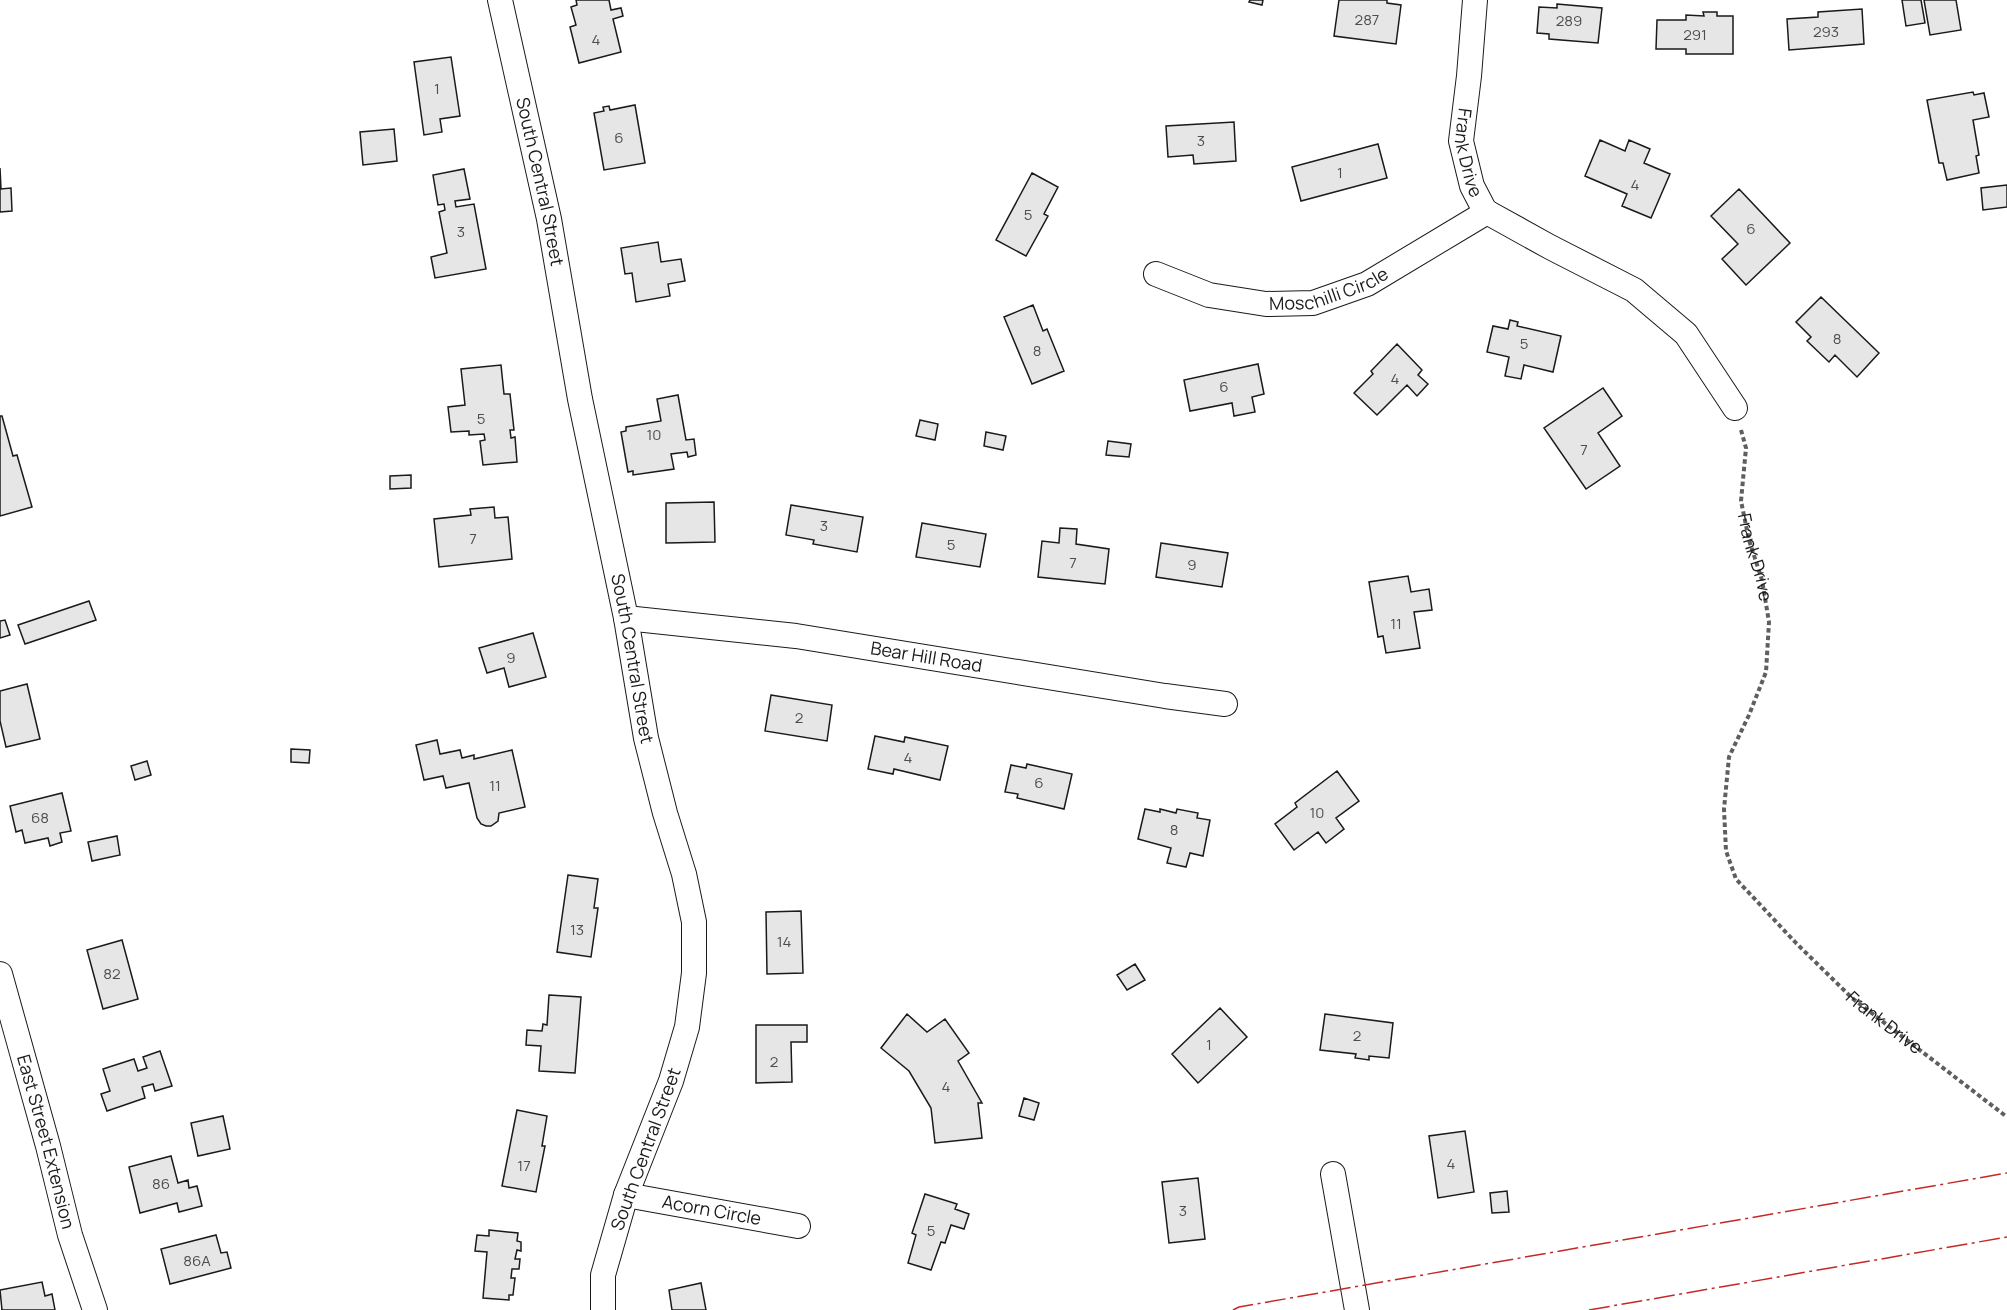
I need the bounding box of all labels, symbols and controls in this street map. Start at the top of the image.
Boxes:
house number: 287 [1355,9,1379,30]
house number: 289 [1556,10,1582,31]
house number: 293 [1813,21,1839,42]
house number: 291 [1683,24,1707,45]
house number: 4 [592,29,601,50]
house number: 1 [434,78,440,99]
street label: South Central Street [511,95,570,268]
street label: Frank Drive [1450,107,1489,201]
house number: 6 [614,127,624,148]
house number: 3 [1197,130,1205,151]
house number: 1 [1337,162,1343,183]
house number: 4 [1631,174,1640,195]
house number: 5 [1024,204,1032,225]
house number: 6 [1746,218,1756,239]
house number: 3 [457,221,465,242]
street label: Moschilli Circle [1269,261,1392,315]
house number: 8 [1833,328,1841,349]
house number: 5 [1520,333,1528,354]
house number: 8 [1033,340,1041,361]
house number: 4 [1391,368,1400,389]
house number: 6 [1219,376,1229,397]
house number: 5 [477,408,485,429]
house number: 10 [647,424,662,445]
house number: 7 [1580,439,1588,460]
street label: Frank Drive [1733,511,1778,603]
house number: 3 [820,515,828,536]
house number: 7 [469,528,477,549]
house number: 5 [947,534,955,555]
house number: 7 [1069,552,1077,573]
house number: 9 [1187,554,1197,575]
street label: South Central Street [606,571,660,746]
house number: 11 [1390,613,1402,634]
street label: Bear Hill Road [869,635,984,677]
house number: 9 [506,647,516,668]
house number: 2 [795,707,803,728]
house number: 4 [904,747,913,768]
house number: 6 [1034,772,1044,793]
house number: 11 [489,775,501,796]
house number: 10 [1310,802,1325,823]
house number: 68 [31,807,49,828]
house number: 8 [1170,819,1178,840]
house number: 13 [570,919,584,940]
house number: 14 [777,931,791,952]
house number: 82 [103,963,121,984]
street label: Frank Drive [1841,985,1928,1059]
house number: 2 [1353,1025,1361,1046]
house number: 1 [1206,1034,1212,1055]
house number: 2 [770,1051,778,1072]
street label: East Street Extension [12,1052,81,1231]
street label: South Central Street [604,1064,686,1233]
house number: 4 [942,1076,951,1097]
house number: 4 [1447,1153,1456,1174]
house number: 17 [517,1155,531,1176]
house number: 86 [152,1173,170,1194]
street label: Acorn Circle [660,1189,763,1230]
house number: 3 [1179,1200,1187,1221]
house number: 5 [927,1220,935,1241]
house number: 86A [183,1250,211,1271]

